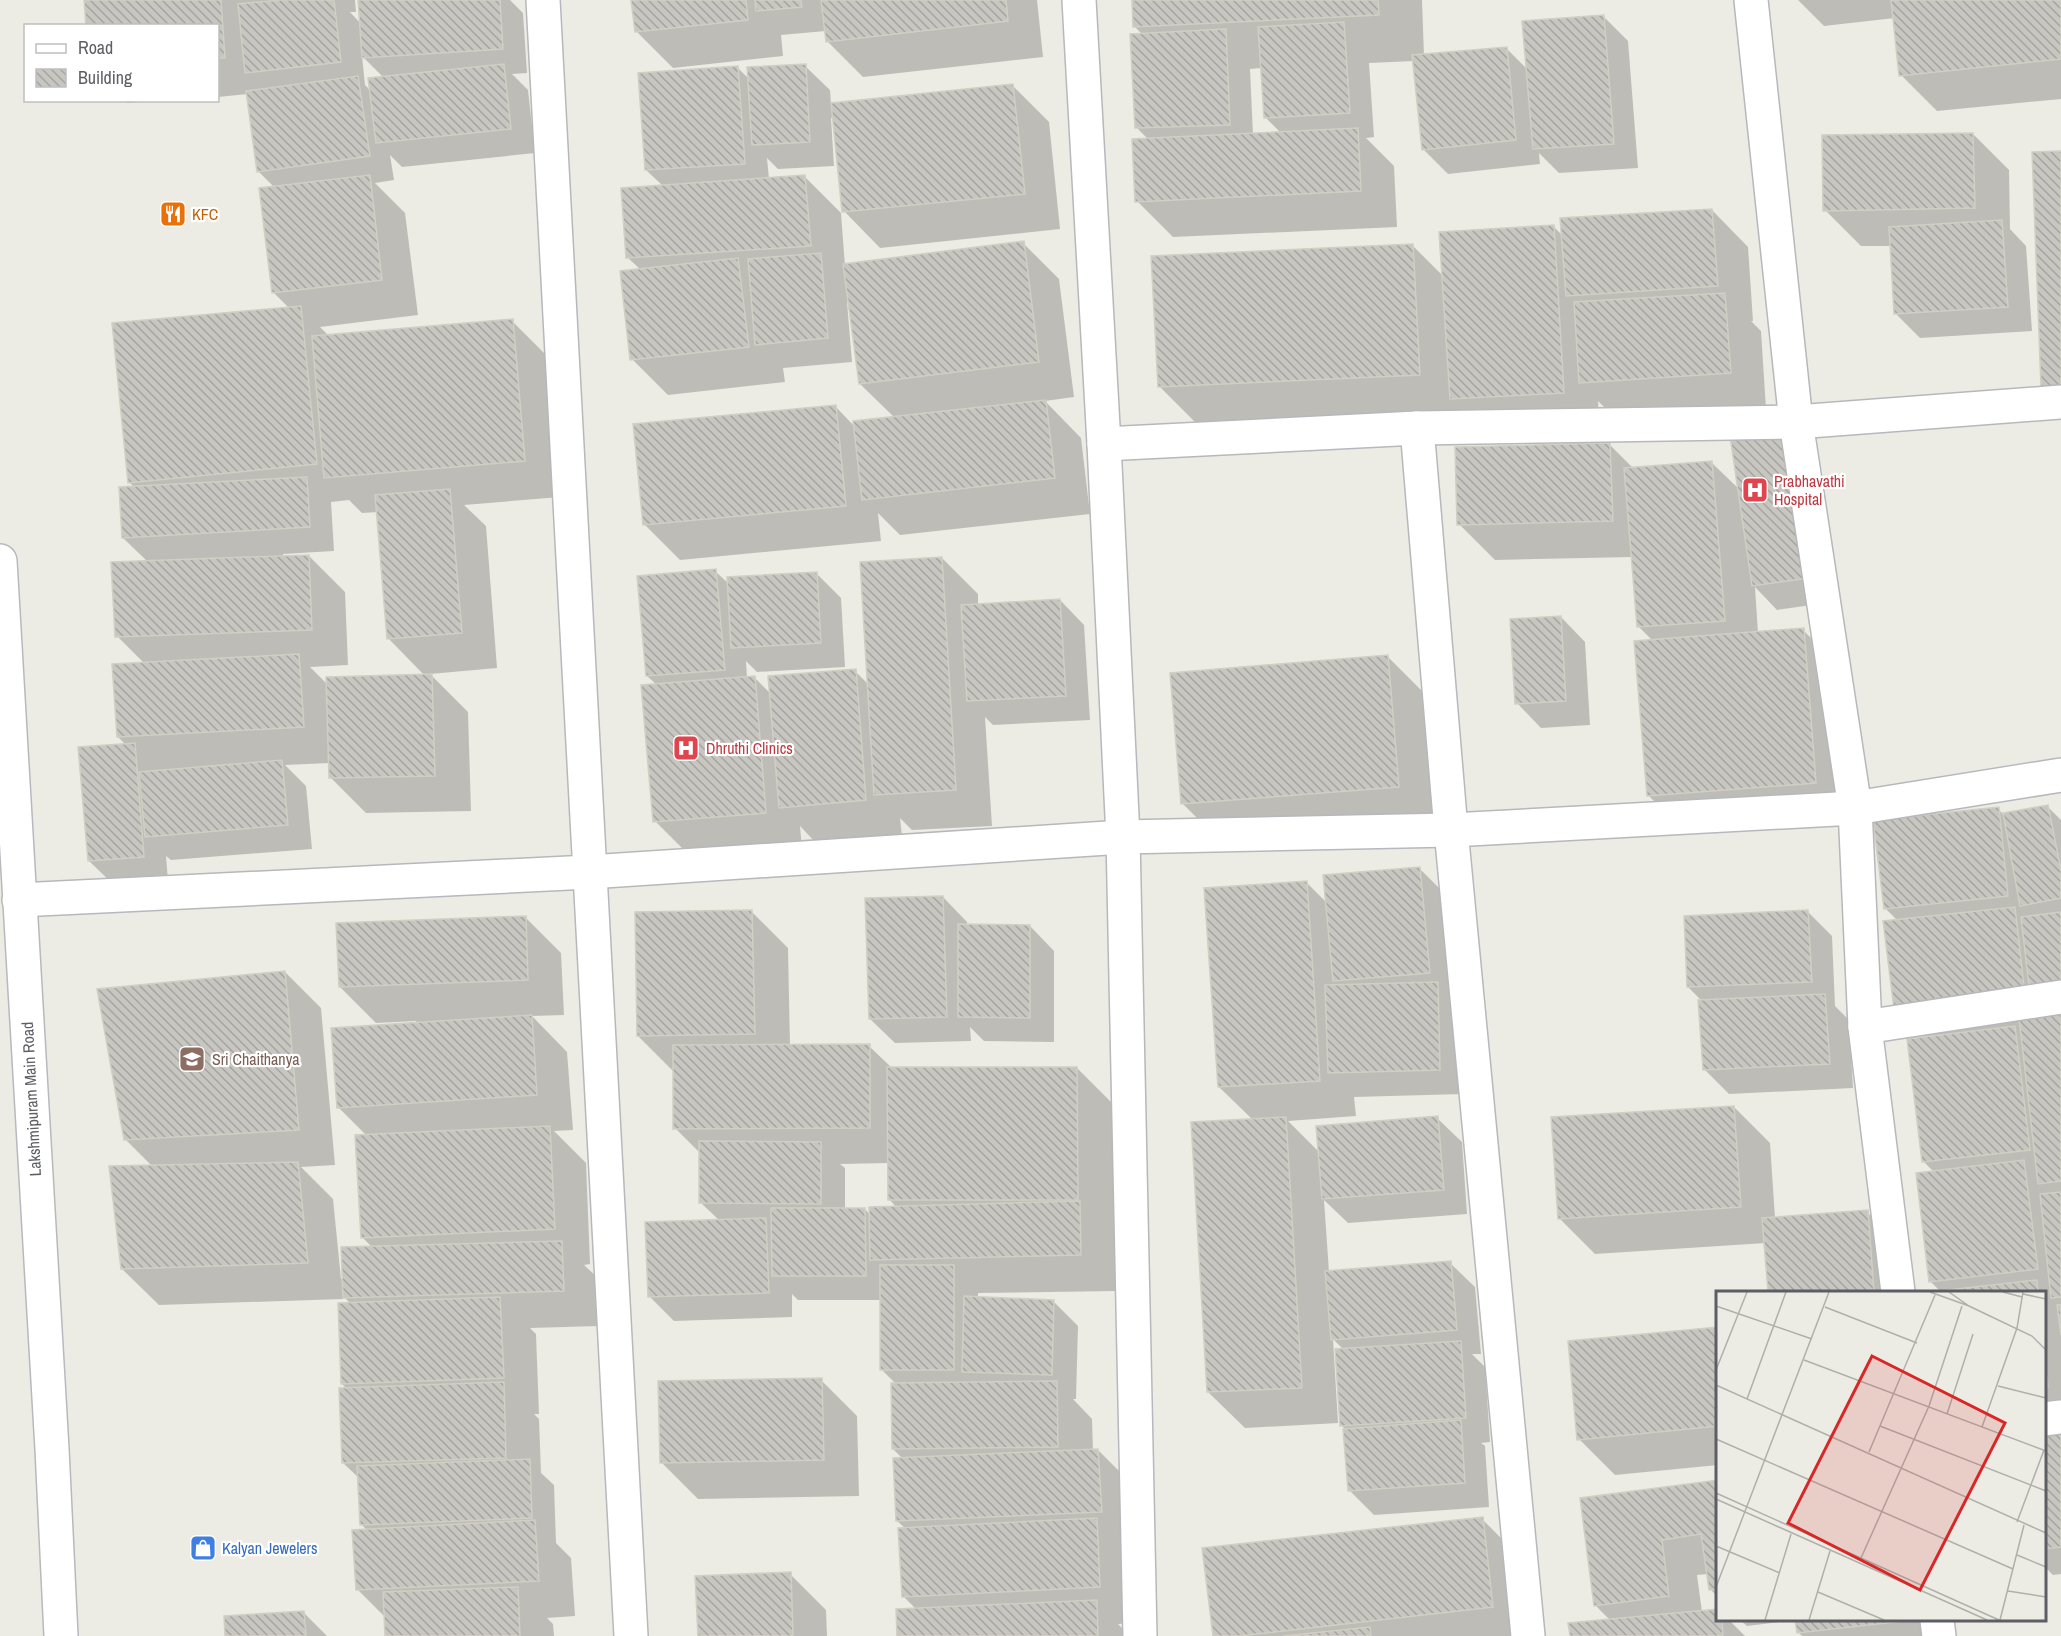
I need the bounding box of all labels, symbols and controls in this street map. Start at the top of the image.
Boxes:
legend [24,24,219,102]
text: Road [78,35,113,60]
text: Building [78,65,133,90]
restaurant icon: KFC [158,199,188,229]
place label: KFC [192,203,218,225]
place label: Prabhavathi Hospital [1774,470,1845,510]
hospital icon: Prabhavathi Hospital [1740,475,1770,505]
hospital icon: Dhruthi Clinics [671,733,701,763]
place label: Dhruthi Clinics [706,737,793,759]
street label: Lakshmipuram Main Road [16,1021,46,1177]
school or university icon: Sri Chaithanya [177,1044,207,1074]
place label: Sri Chaithanya [212,1048,300,1070]
inset map [1716,1291,2046,1621]
shop icon: Kalyan Jewelers [188,1533,218,1563]
place label: Kalyan Jewelers [222,1537,318,1559]

